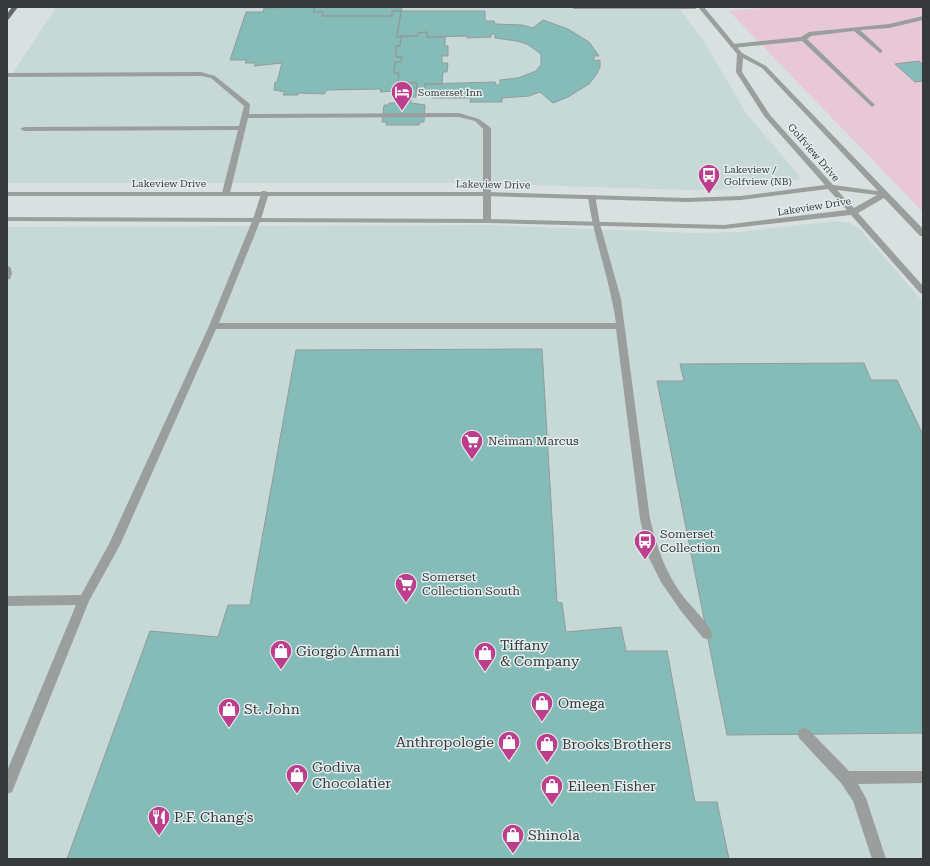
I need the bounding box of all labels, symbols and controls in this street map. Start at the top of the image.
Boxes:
hotel icon: Somerset Inn [389,79,415,112]
place label: Somerset Inn [418,87,483,98]
street label: Golfview Drive [786,121,842,184]
bus stop icon: Lakeview / Golfview (NB) [696,162,722,195]
place label: Lakeview / Golfview (NB) [724,164,792,187]
street label: Lakeview Drive [132,178,207,189]
street label: Lakeview Drive [456,178,531,191]
street label: Lakeview Drive [776,195,852,218]
supermarket icon: Neiman Marcus [459,428,485,461]
place label: Neiman Marcus [488,434,579,448]
place label: Somerset Collection [660,527,720,555]
bus stop icon: Somerset Collection [632,528,658,561]
place label: Somerset Collection South [422,570,520,598]
supermarket icon: Somerset Collection South [393,571,419,604]
place label: Tiffany & Company [500,637,580,669]
shop icon: Giorgio Armani [268,638,294,671]
shop icon: Tiffany & Company [472,640,498,673]
place label: Giorgio Armani [296,643,400,659]
shop icon: Omega [529,690,555,723]
place label: Omega [558,695,605,711]
shop icon: St. John [216,696,242,729]
place label: St. John [244,701,300,717]
shop icon: Anthropologie [496,729,522,762]
shop icon: Brooks Brothers [534,731,560,764]
place label: Anthropologie [396,734,494,750]
place label: Brooks Brothers [562,736,671,752]
place label: Godiva Chocolatier [312,759,391,791]
shop icon: Godiva Chocolatier [284,762,310,795]
shop icon: Eileen Fisher [539,773,565,806]
place label: Eileen Fisher [568,778,656,794]
restaurant icon: P.F. Chang's [146,804,172,837]
place label: P.F. Chang's [174,809,254,825]
shop icon: Shinola [500,822,526,855]
place label: Shinola [528,827,580,843]

